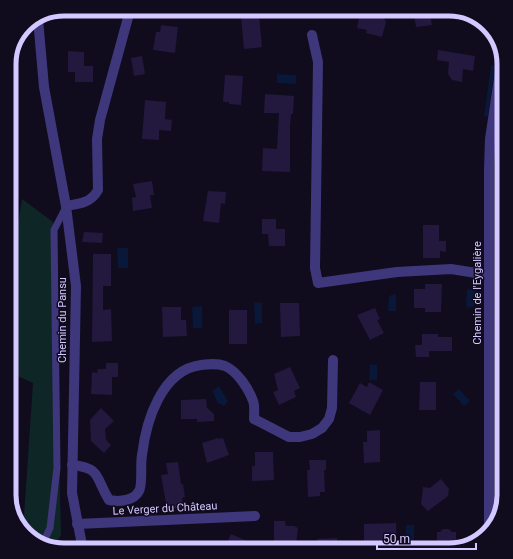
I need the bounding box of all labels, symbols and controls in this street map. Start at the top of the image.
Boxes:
street label: Chemin de l'Eygalière [471,241,484,345]
street label: Chemin du Pansu [56,277,69,363]
street label: Le Verger du Château [112,499,218,518]
scale bar [377,525,476,551]
text: 50 m [383,532,410,546]

